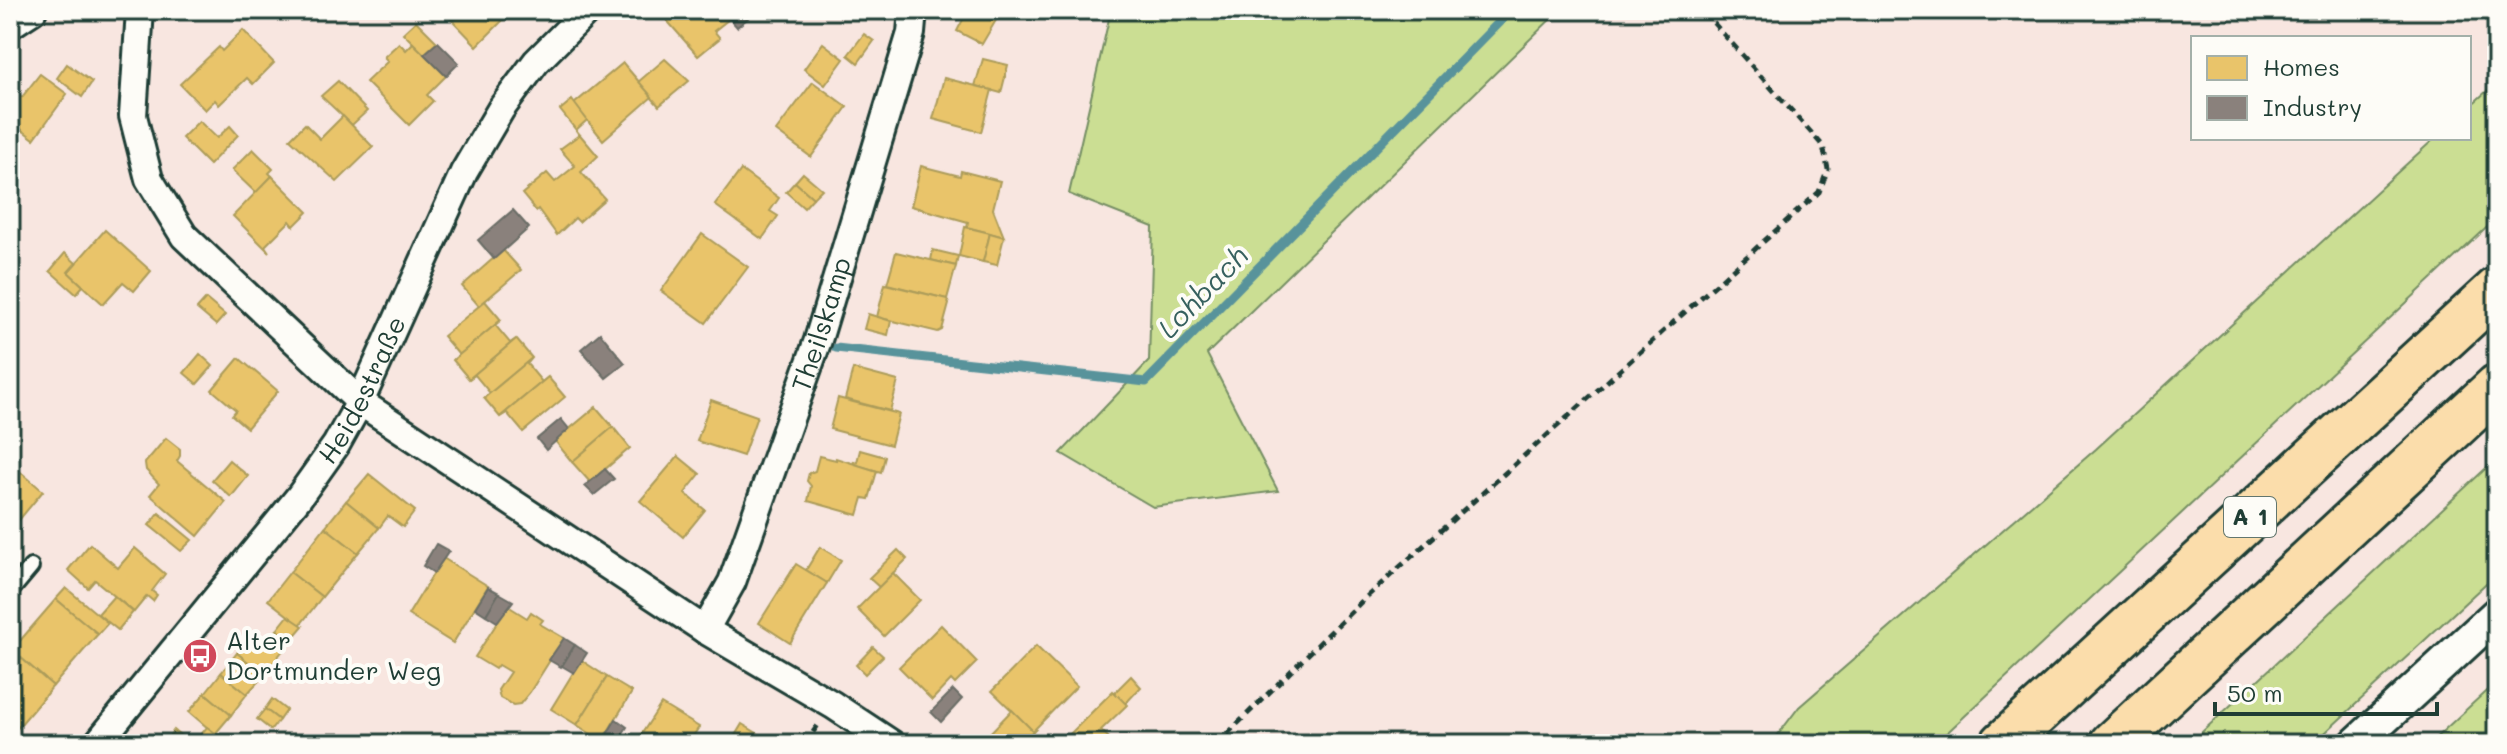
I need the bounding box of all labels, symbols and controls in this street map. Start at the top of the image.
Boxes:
legend [2191,36,2471,140]
text: Homes [2263,51,2340,82]
text: Industry [2263,91,2362,122]
water label: Lohbach [1150,238,1255,345]
street label: Theilskamp [783,253,858,396]
street label: Heidestraße [310,310,413,470]
road number: A 1 [2224,497,2276,537]
place label: Alter Dortmunder Weg [226,623,441,687]
bus stop icon: Alter Dortmunder Weg [181,637,219,675]
scale bar [2215,666,2437,716]
text: 50 m [2227,677,2283,708]

